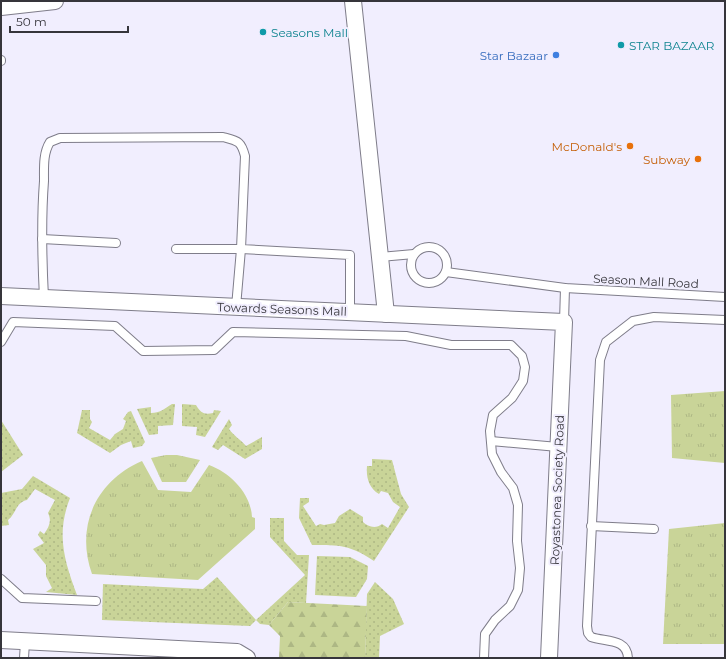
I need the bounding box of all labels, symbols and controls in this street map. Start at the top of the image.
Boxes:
scale bar [10,8,128,34]
text: 50 m [16,14,47,29]
place label: Seasons Mall [271,25,348,40]
marker: Seasons Mall [258,27,268,37]
place label: STAR BAZAAR [629,38,715,53]
marker: STAR BAZAAR [616,40,626,50]
place label: Star Bazaar [480,48,548,63]
marker: Star Bazaar [551,50,561,60]
place label: McDonald's [552,139,622,154]
marker: McDonald's [625,141,635,151]
place label: Subway [643,152,690,167]
marker: Subway [693,154,703,164]
street label: Season Mall Road [593,271,699,291]
street label: Towards Seasons Mall [217,299,347,319]
street label: Royastonea Society Road [547,415,567,565]

